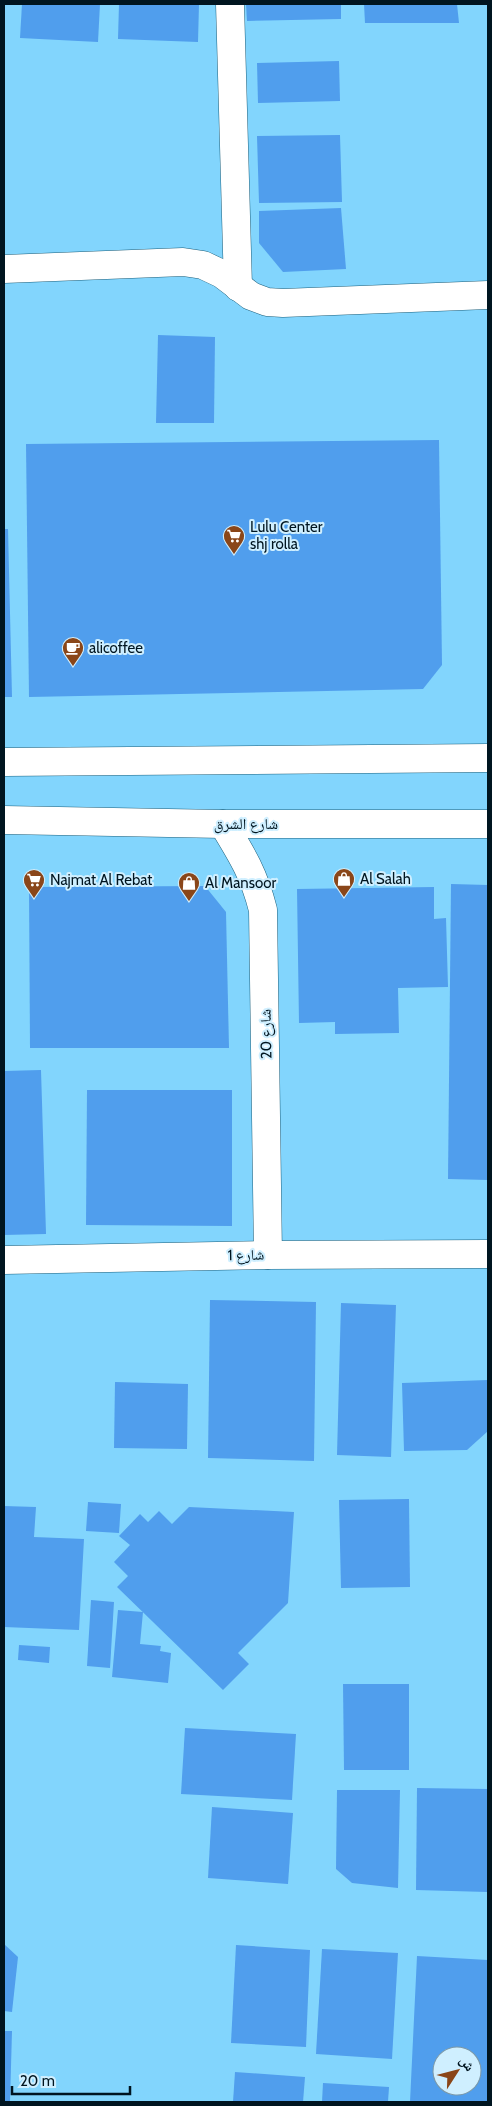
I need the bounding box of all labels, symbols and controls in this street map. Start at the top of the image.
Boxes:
place label: Lulu Center shj rolla [250,518,323,553]
supermarket icon: Lulu Center shj rolla [222,524,246,555]
cafe icon: alicoffee [61,636,85,667]
place label: alicoffee [89,639,143,657]
street label: شارع الشرق [214,815,278,834]
shop icon: Al Salah [332,867,356,898]
supermarket icon: Najmat Al Rebat [22,868,46,899]
place label: Al Salah [360,870,411,888]
place label: Najmat Al Rebat [50,871,152,889]
shop icon: Al Mansoor [177,871,201,902]
place label: Al Mansoor [205,874,276,892]
street label: شارع 20 [257,1009,276,1059]
street label: شارع 1 [227,1246,265,1265]
north arrow [432,2046,482,2096]
text: ش [456,2052,479,2075]
scale bar [12,2064,130,2096]
text: 20 m [20,2072,55,2090]

